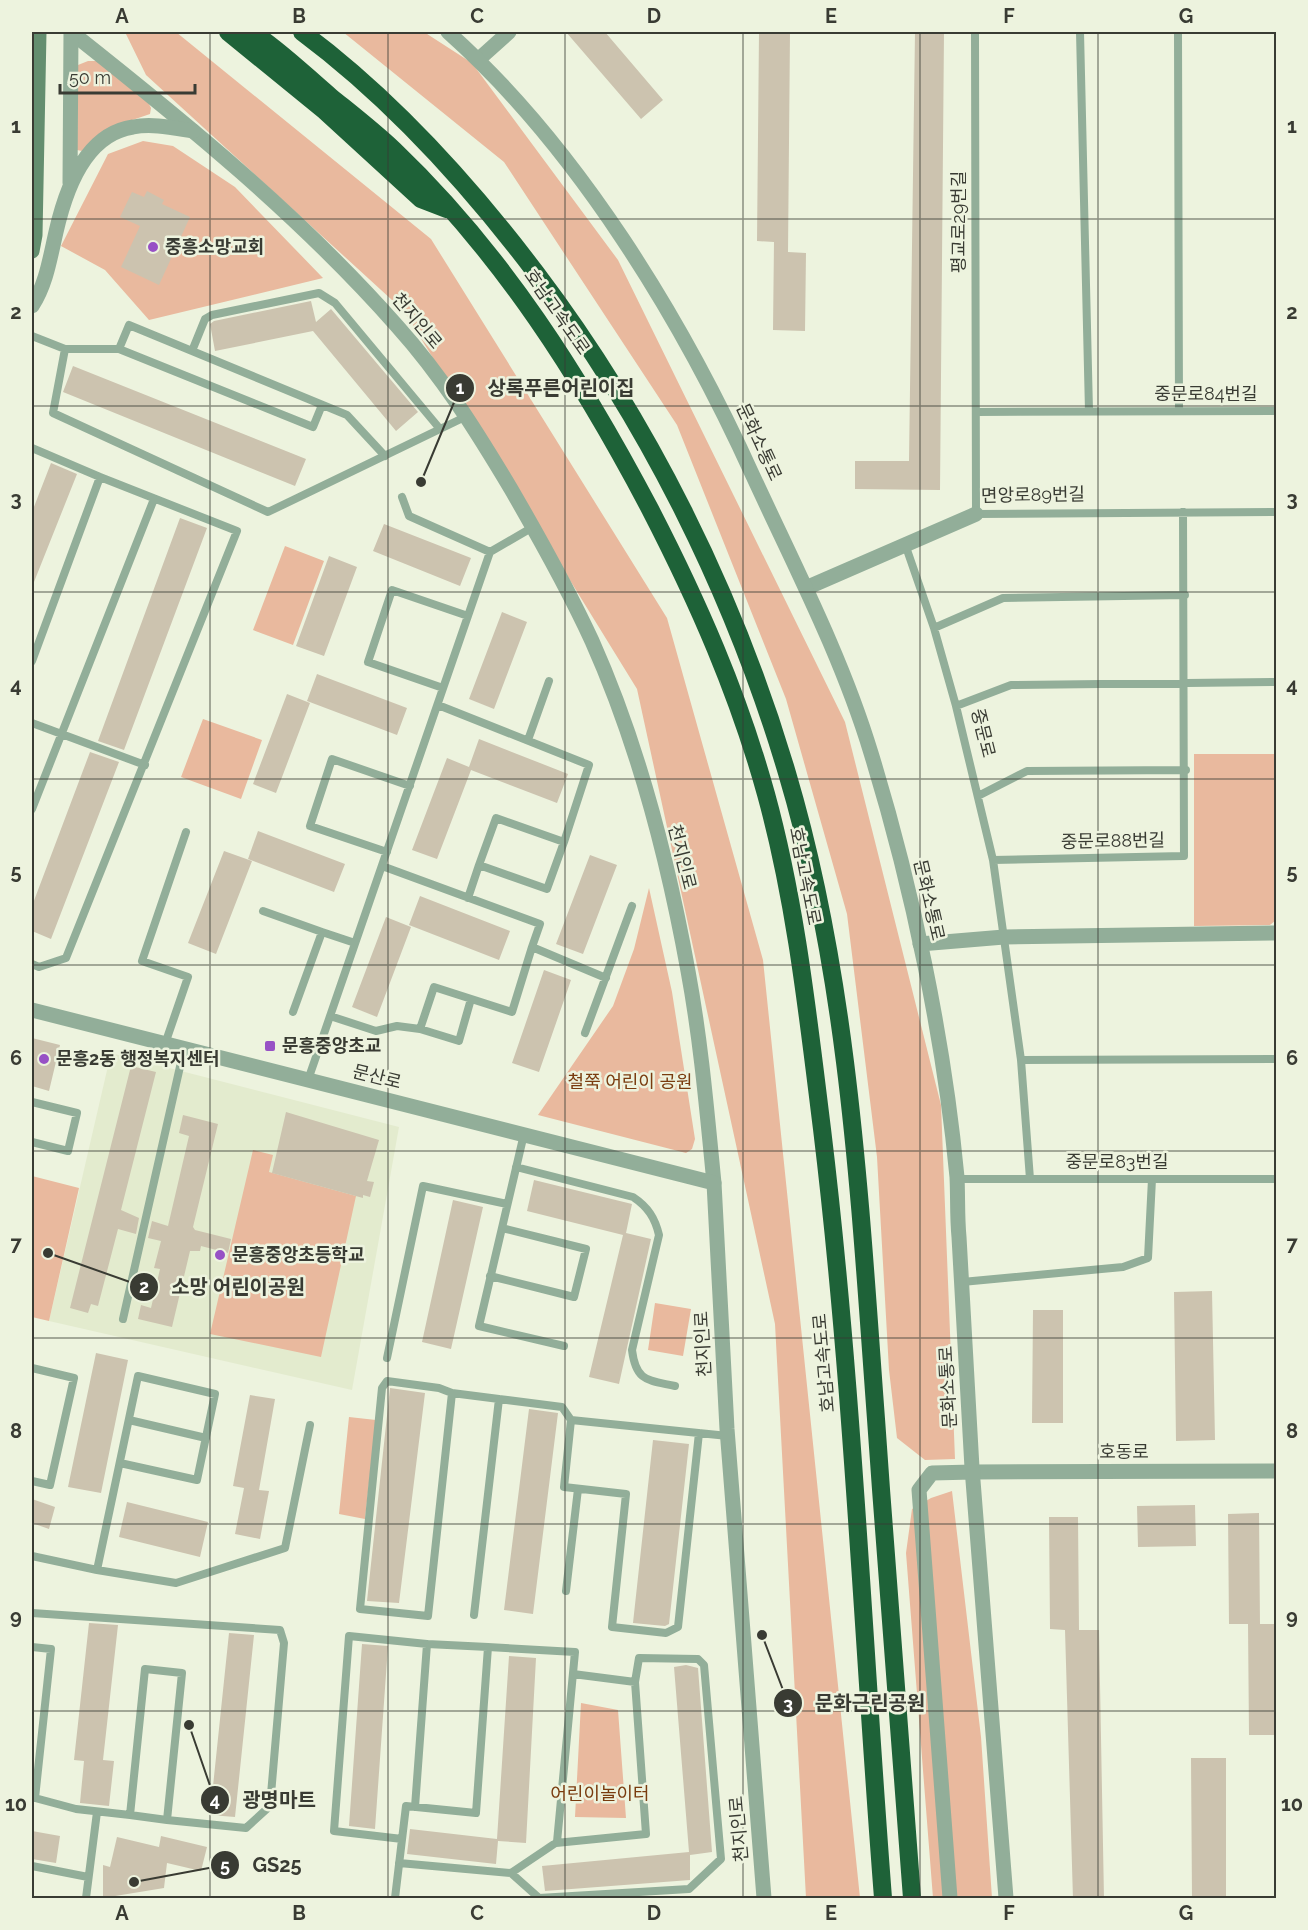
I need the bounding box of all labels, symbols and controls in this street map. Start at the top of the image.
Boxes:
text: A [115,4,129,28]
text: B [292,4,306,28]
text: C [470,4,484,28]
text: D [647,4,661,28]
text: E [825,4,837,28]
text: F [1003,4,1015,28]
text: G [1179,4,1193,28]
scale bar [60,57,195,95]
text: 50 m [69,67,111,88]
text: 1 [11,114,21,138]
text: 1 [1287,114,1297,138]
street label: 평교로29번길 [948,171,969,273]
place label: 중흥소망교회 [165,236,264,257]
marker: 중흥소망교회 [146,240,160,254]
street label: 호남고속도로 [520,265,595,358]
street label: 천지인로 [388,289,447,353]
text: 2 [10,300,22,324]
text: 2 [1286,300,1298,324]
callout: 상록푸른어린이집 [445,369,646,407]
text: 상록푸른어린이집 [487,376,635,400]
text: 1 [456,377,465,398]
street label: 중문로84번길 [1154,383,1258,404]
street label: 문화소통로 [732,400,786,484]
street label: 면앙로89번길 [981,483,1085,506]
text: 3 [10,487,22,511]
text: 3 [1286,487,1298,511]
text: 4 [10,673,22,697]
text: 4 [1286,673,1298,697]
street label: 중문로 [967,706,1000,760]
street label: 천지인로 [664,822,701,892]
street label: 호남고속도로 [786,825,825,927]
street label: 중문로88번길 [1061,829,1165,852]
street label: 문화소통로 [910,857,949,943]
text: 5 [10,860,22,884]
text: 5 [1286,860,1298,884]
place label: 문흥중앙초교 [282,1035,381,1056]
marker: 문흥중앙초교 [263,1039,277,1053]
text: 6 [10,1046,22,1070]
text: 6 [1286,1046,1298,1070]
place label: 문흥2동 행정복지센터 [56,1048,220,1069]
marker: 문흥2동 행정복지센터 [37,1052,51,1066]
street label: 문산로 [350,1060,404,1093]
park label: 철쭉 어린이 공원 [567,1071,693,1092]
street label: 중문로83번길 [1065,1151,1169,1172]
text: 7 [10,1232,22,1256]
text: 7 [1286,1232,1298,1256]
place label: 문흥중앙초등학교 [232,1244,364,1265]
marker: 문흥중앙초등학교 [213,1248,227,1262]
callout: 소망 어린이공원 [129,1268,316,1306]
text: 소망 어린이공원 [171,1275,305,1299]
text: 2 [139,1276,149,1297]
street label: 천지인로 [690,1310,715,1378]
street label: 호남고속도로 [809,1313,838,1413]
street label: 문화소통로 [935,1345,960,1429]
text: 8 [10,1419,22,1443]
text: 8 [1286,1419,1298,1443]
street label: 호동로 [1099,1441,1149,1462]
text: 9 [10,1605,22,1629]
text: 9 [1286,1605,1298,1629]
callout: 문화근린공원 [773,1684,937,1722]
text: 문화근린공원 [815,1691,925,1715]
text: 3 [783,1693,793,1714]
callout: 광명마트 [200,1781,328,1819]
park label: 어린이놀이터 [550,1783,650,1804]
text: 광명마트 [242,1788,316,1812]
text: 4 [210,1789,220,1810]
text: 10 [5,1792,27,1816]
text: 10 [1281,1792,1303,1816]
street label: 천지인로 [725,1795,752,1863]
callout: GS25 [210,1846,314,1884]
text: GS25 [252,1853,302,1877]
text: 5 [220,1855,230,1876]
text: A [115,1901,129,1925]
text: B [292,1901,306,1925]
text: C [470,1901,484,1925]
text: D [647,1901,661,1925]
text: E [825,1901,837,1925]
text: F [1003,1901,1015,1925]
text: G [1179,1901,1193,1925]

